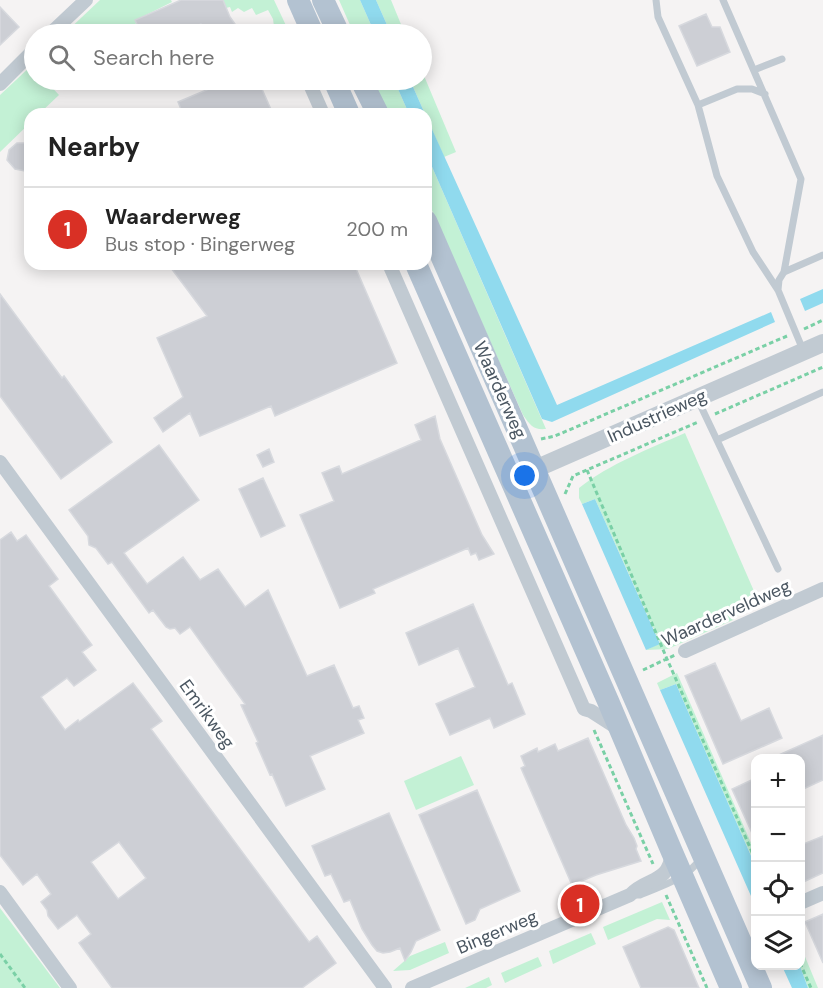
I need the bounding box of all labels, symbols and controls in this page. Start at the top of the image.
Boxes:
search box [24,24,432,90]
icon: search [45,41,78,74]
text: Search here [93,43,214,72]
text: Nearby [48,130,140,164]
text: Waarderweg [105,202,241,231]
text: 1 [64,216,71,242]
text: 200 m [346,216,408,242]
text: Bus stop · Bingerweg [105,231,295,257]
street label: Waarderweg [468,338,532,442]
street label: Industrieweg [604,383,710,449]
your location [510,461,539,490]
street label: Waarderveldweg [658,574,794,652]
street label: Emrikweg [174,675,240,753]
map controls [751,754,805,970]
button: + [751,754,805,808]
button: − [751,808,805,862]
button: locate [751,862,805,916]
pin: 1 [560,882,600,926]
street label: Bingerweg [453,904,541,960]
button: layers [751,916,805,970]

